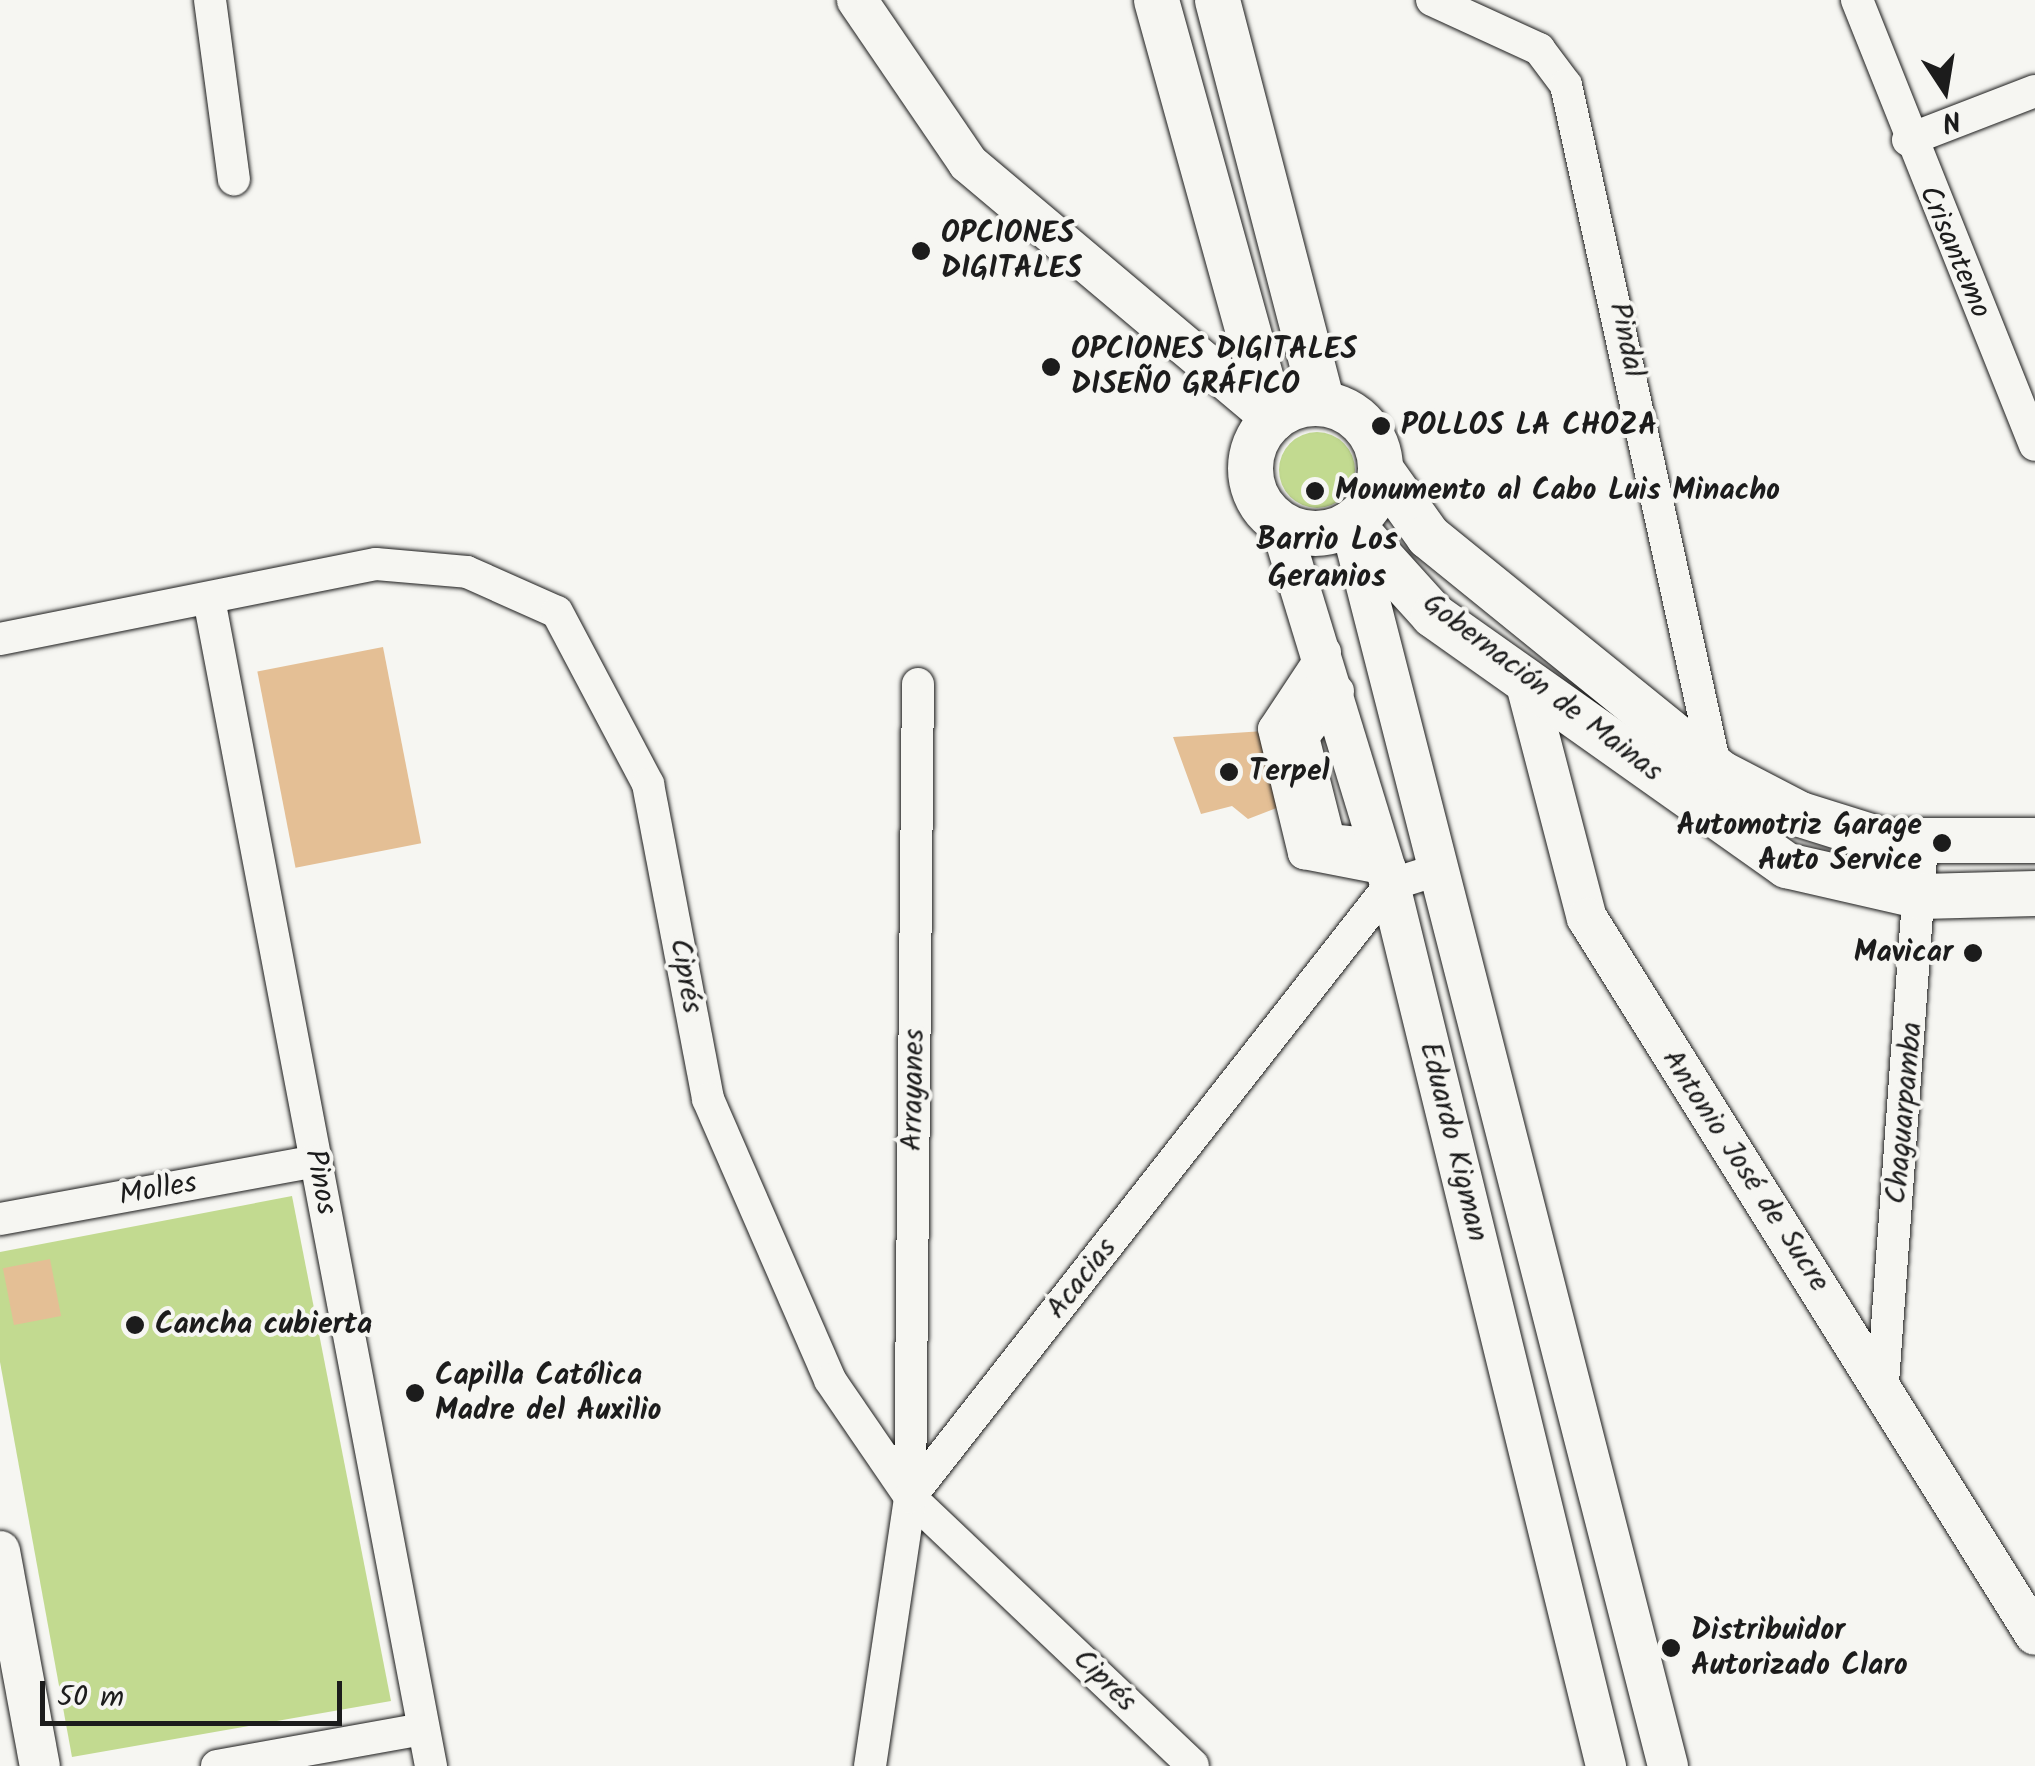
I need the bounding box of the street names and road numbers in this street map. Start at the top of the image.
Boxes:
street label: Crisantemo [1910,180,1998,324]
street label: Pindal [1601,299,1651,381]
street label: Gobernación de Mainas [1415,586,1669,790]
street label: Ciprés [660,936,710,1016]
street label: Chaguarpamba [1879,1020,1931,1206]
street label: Arrayanes [895,1028,933,1152]
street label: Eduardo Kigman [1411,1038,1495,1246]
street label: Antonio José de Sucre [1653,1043,1837,1299]
street label: Pinos [296,1146,344,1218]
street label: Molles [116,1165,200,1215]
street label: Acacias [1039,1231,1125,1327]
street label: Ciprés [1064,1642,1144,1720]

